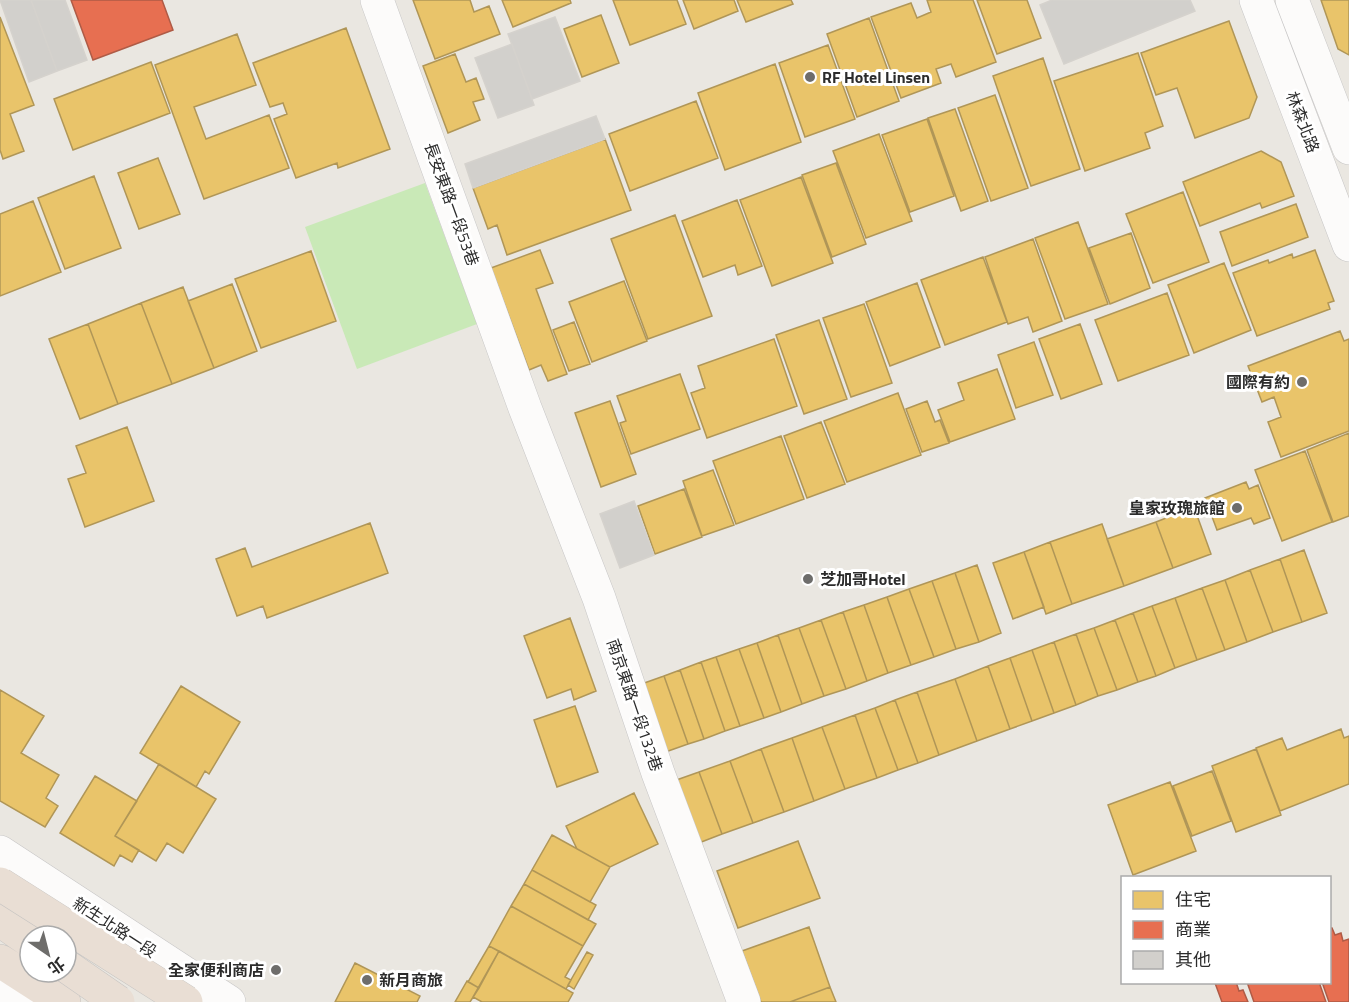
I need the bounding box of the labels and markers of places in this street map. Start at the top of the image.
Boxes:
place label: RF Hotel Linsen [822,65,930,89]
marker: RF Hotel Linsen [803,70,817,84]
place label: 國際有約 [1226,370,1290,394]
marker: 國際有約 [1295,375,1309,389]
place label: 皇家玫瑰旅館 [1129,496,1225,520]
marker: 皇家玫瑰旅館 [1230,501,1244,515]
place label: 芝加哥Hotel [820,567,906,591]
marker: 芝加哥Hotel [801,572,815,586]
place label: 全家便利商店 [168,958,264,982]
marker: 全家便利商店 [269,963,283,977]
place label: 新月商旅 [379,968,443,992]
marker: 新月商旅 [360,973,374,987]

